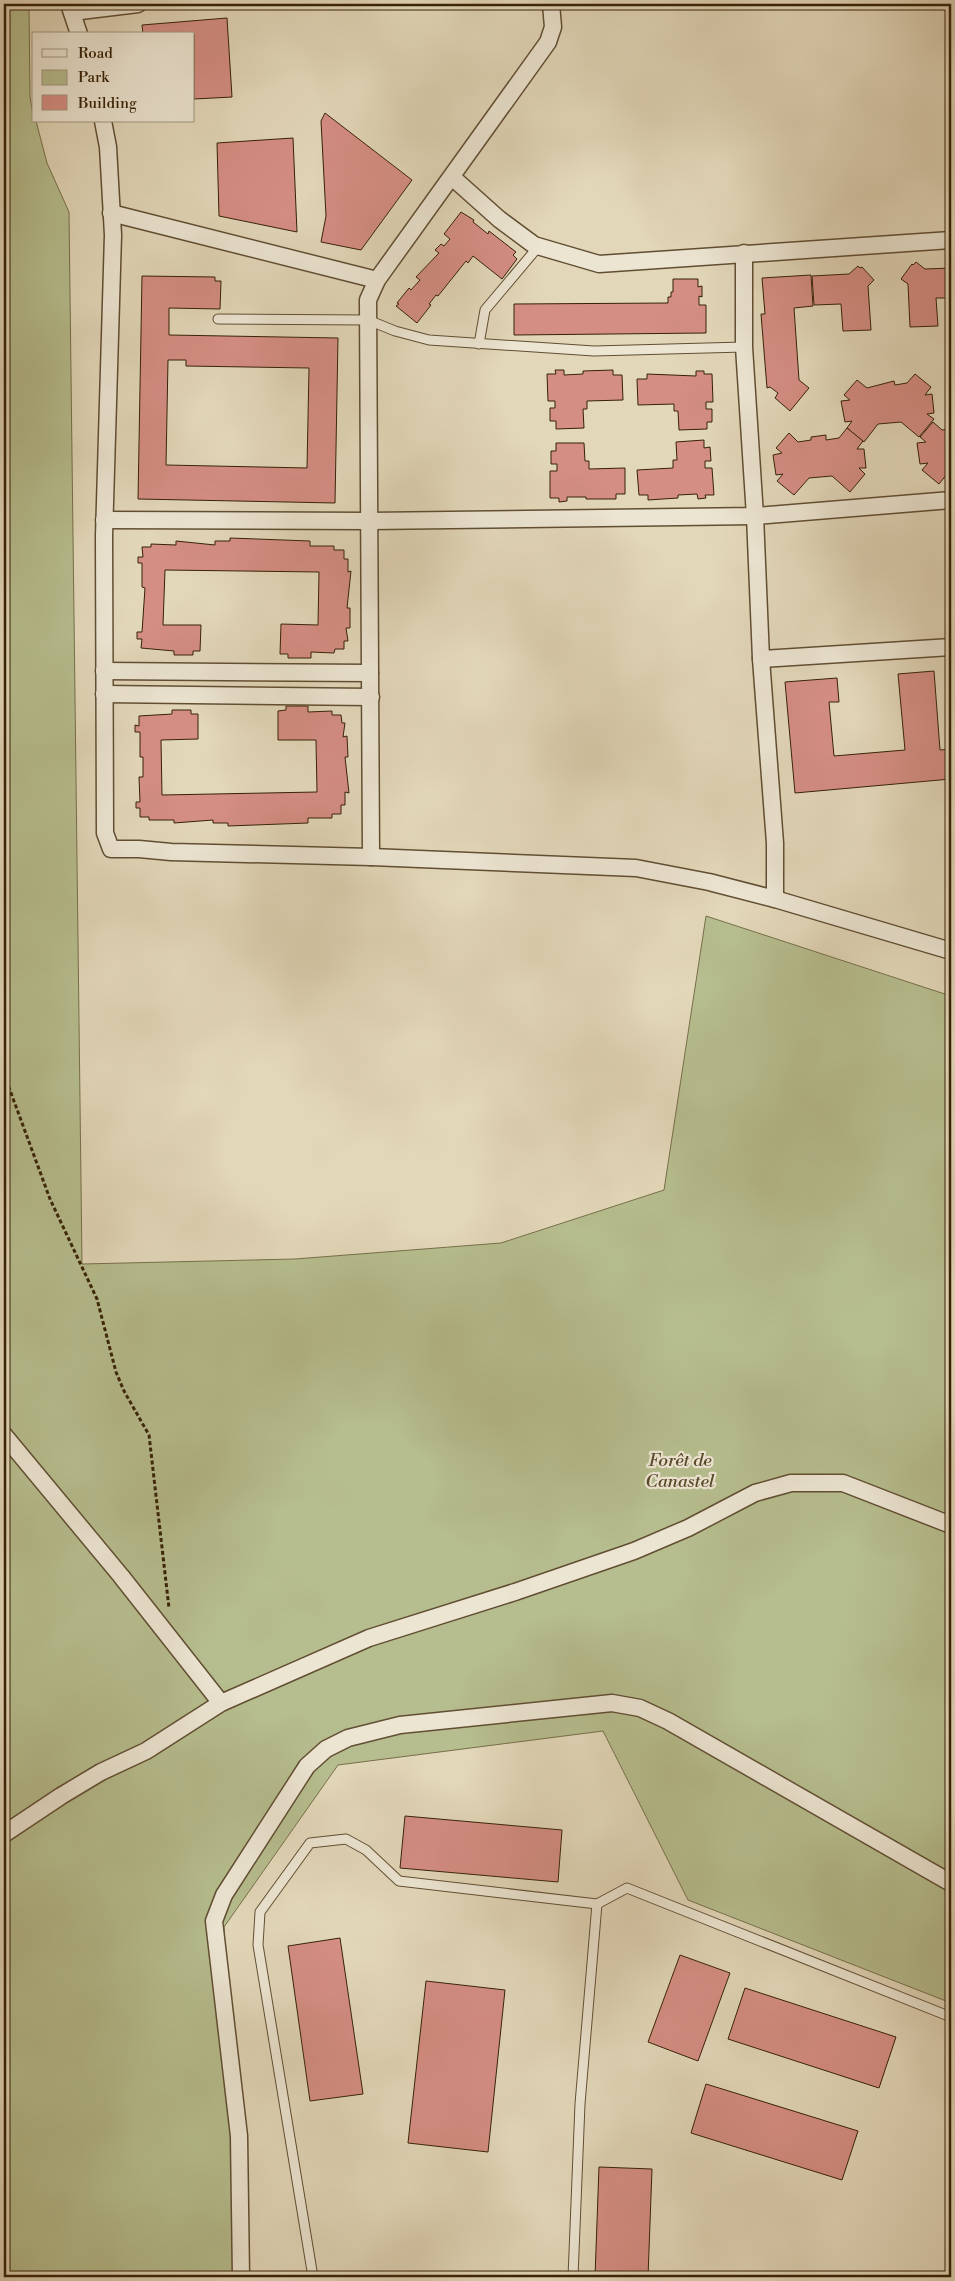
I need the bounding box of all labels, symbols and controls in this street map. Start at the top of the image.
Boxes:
legend [32,32,195,122]
text: Road [78,44,113,63]
text: Park [78,68,110,87]
text: Building [77,94,137,113]
park label: Forêt de Canastel [645,1449,715,1493]

